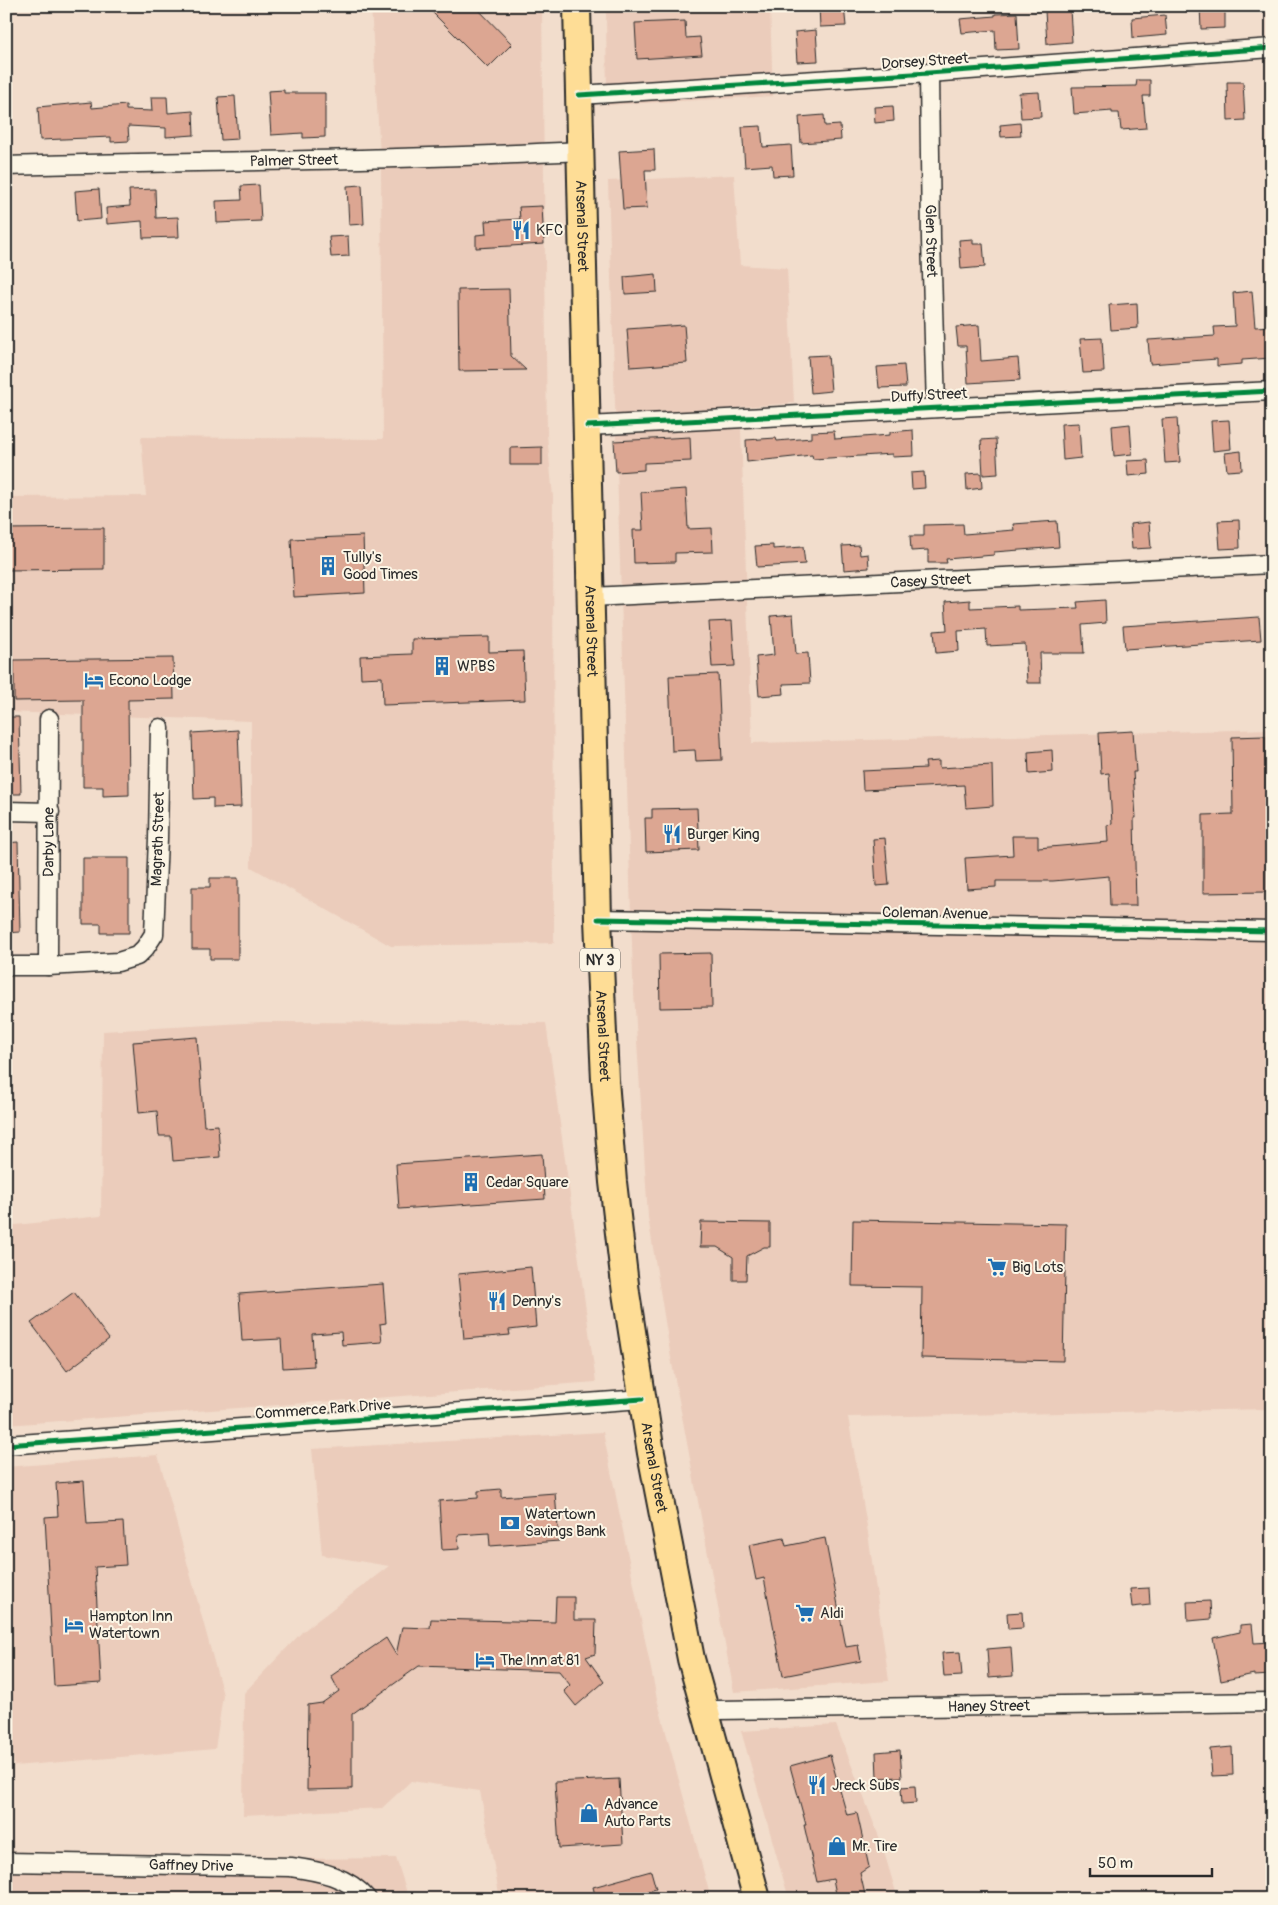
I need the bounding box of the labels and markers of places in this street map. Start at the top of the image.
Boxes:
restaurant icon: KFC [510,219,532,241]
place label: KFC [536,221,563,240]
place label: Tully's Good Times [343,548,418,584]
building icon: Tully's Good Times [317,555,339,577]
building icon: WPBS [431,655,453,677]
place label: WPBS [457,657,495,676]
hotel icon: Econo Lodge [83,669,105,691]
place label: Econo Lodge [109,671,192,690]
restaurant icon: Burger King [661,823,683,845]
place label: Burger King [687,825,760,844]
building icon: Cedar Square [460,1171,482,1193]
place label: Cedar Square [486,1173,569,1192]
supermarket icon: Big Lots [986,1256,1008,1278]
place label: Big Lots [1012,1258,1064,1277]
restaurant icon: Denny's [486,1290,508,1312]
place label: Denny's [512,1292,561,1311]
place label: Watertown Savings Bank [525,1505,606,1541]
bank icon: Watertown Savings Bank [499,1512,521,1534]
supermarket icon: Aldi [794,1602,816,1624]
place label: Aldi [820,1604,844,1623]
place label: Hampton Inn Watertown [89,1607,173,1643]
hotel icon: Hampton Inn Watertown [63,1614,85,1636]
hotel icon: The Inn at 81 [474,1649,496,1671]
place label: The Inn at 81 [500,1651,580,1670]
restaurant icon: Jreck Subs [806,1774,828,1796]
place label: Jreck Subs [832,1776,899,1795]
place label: Advance Auto Parts [604,1795,671,1831]
shop icon: Advance Auto Parts [578,1802,600,1824]
shop icon: Mr. Tire [826,1835,848,1857]
place label: Mr. Tire [852,1837,898,1856]

